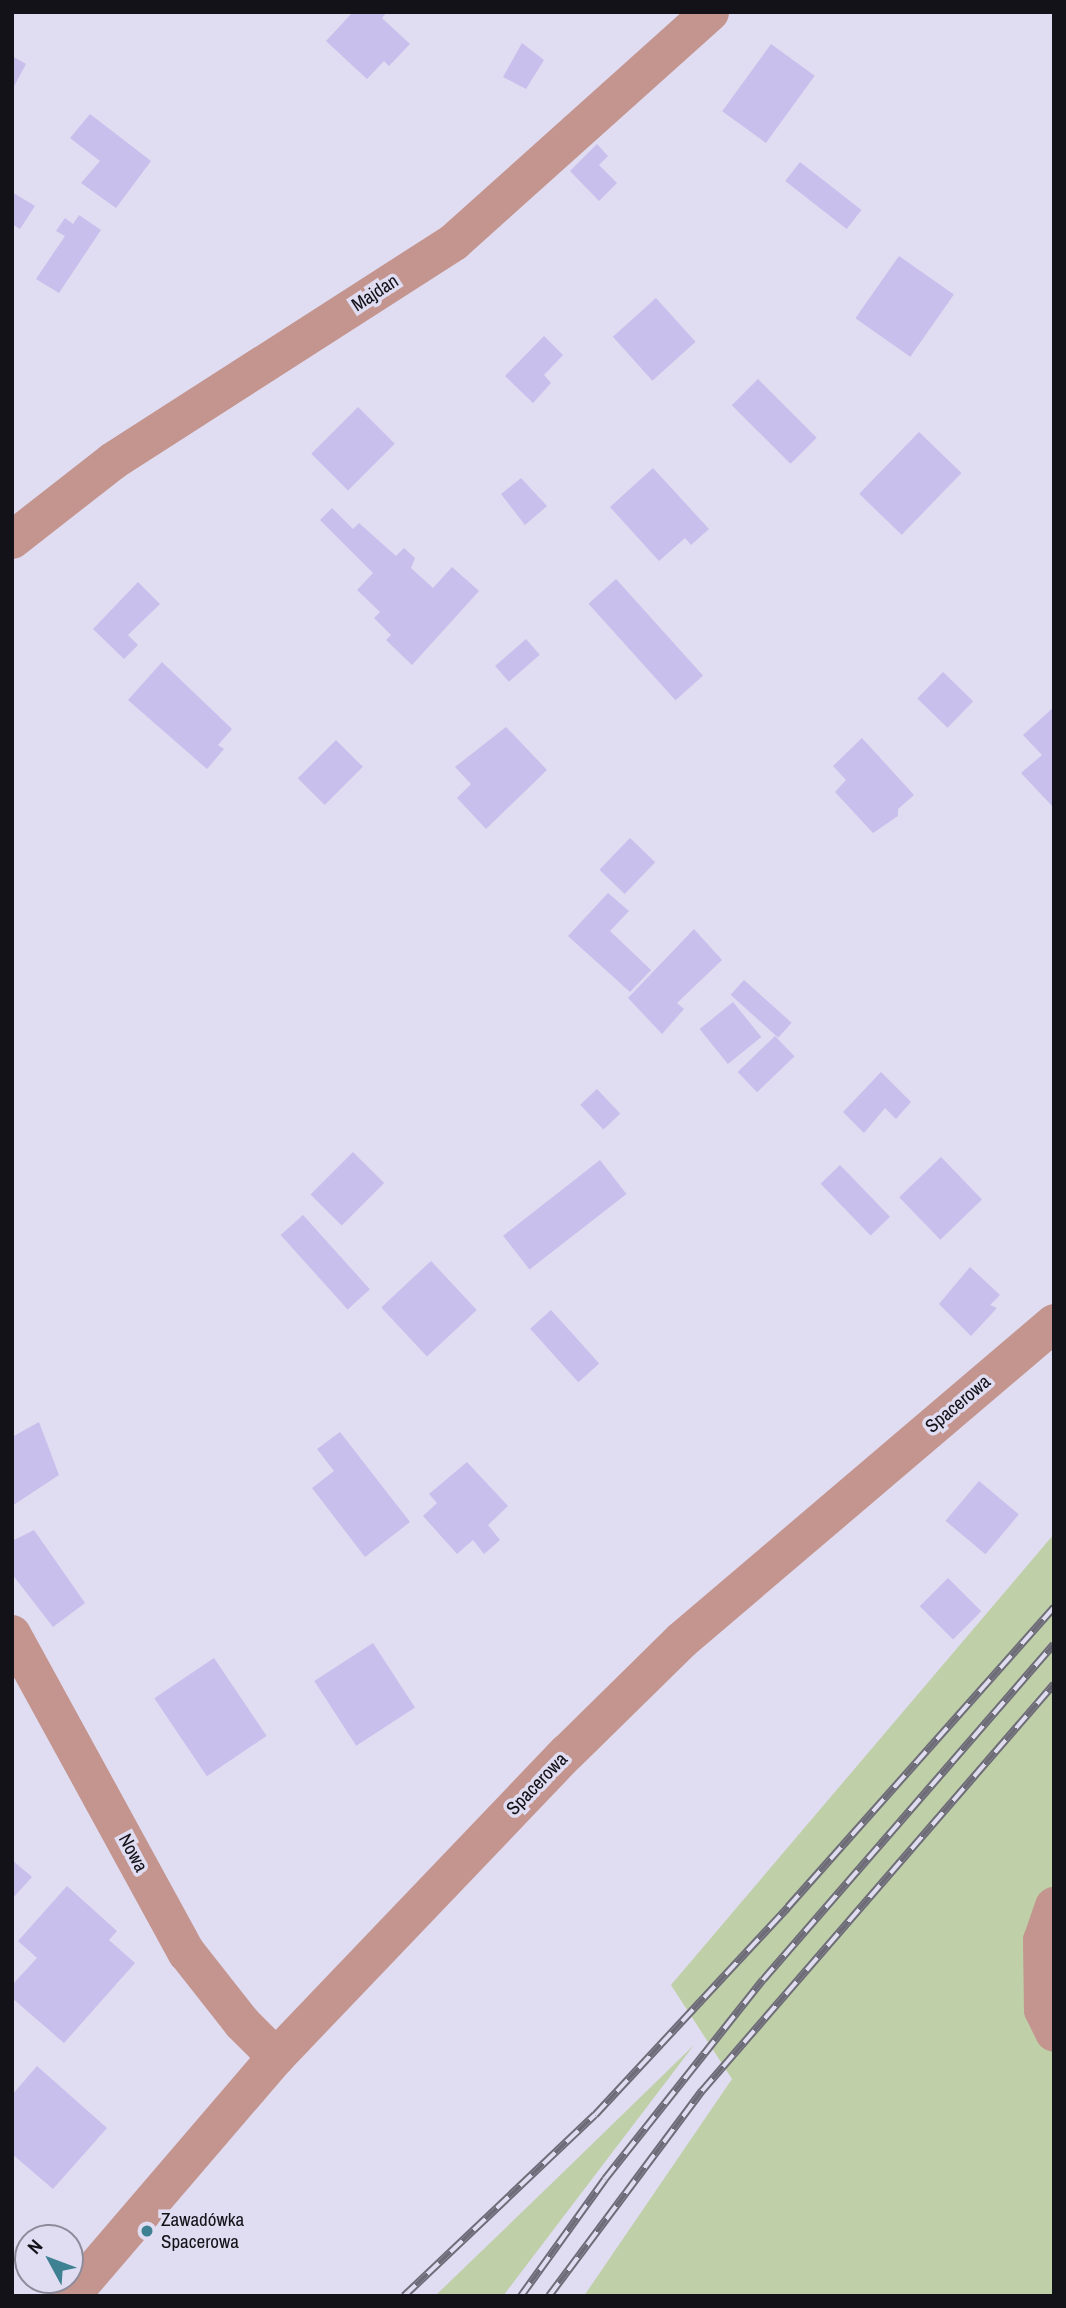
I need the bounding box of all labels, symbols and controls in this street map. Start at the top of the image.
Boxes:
street label: Majdan [347,270,403,316]
street label: Spacerowa [921,1370,995,1438]
street label: Spacerowa [502,1748,572,1820]
street label: Nowa [114,1830,152,1876]
place label: Zawadówka Spacerowa [161,2209,244,2253]
marker: Zawadówka Spacerowa [139,2223,155,2239]
north arrow [14,2224,84,2294]
text: N [21,2234,48,2259]

